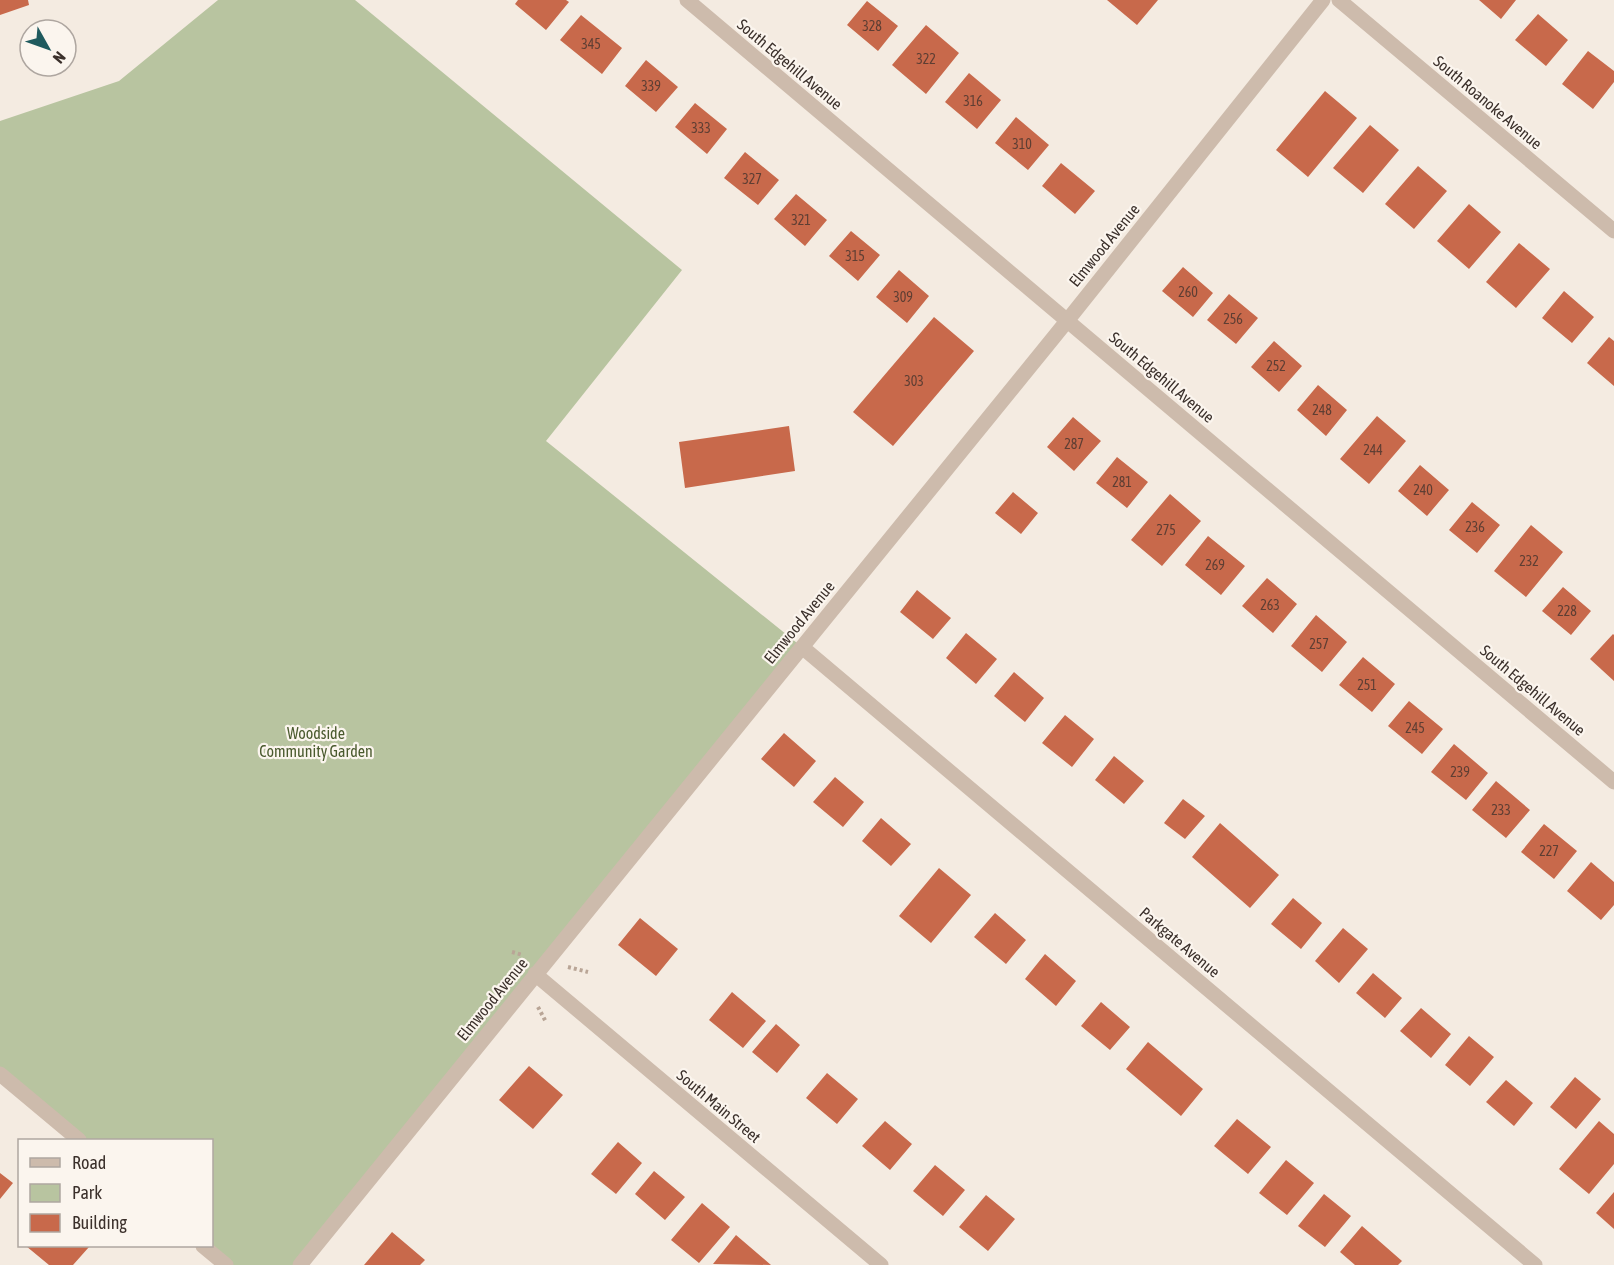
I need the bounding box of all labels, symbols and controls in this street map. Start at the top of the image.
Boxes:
street label: South Edgehill Avenue [733,15,846,114]
north arrow [18,18,78,78]
house number: 328 [862,18,882,34]
house number: 345 [581,36,601,52]
text: N [50,48,69,67]
house number: 322 [916,51,936,67]
street label: South Roanoke Avenue [1430,52,1546,152]
house number: 339 [641,78,661,94]
house number: 316 [963,93,983,109]
house number: 333 [691,120,711,136]
house number: 310 [1012,136,1032,152]
house number: 327 [742,171,762,187]
street label: Elmwood Avenue [1065,200,1143,290]
house number: 321 [791,212,811,228]
house number: 315 [845,248,865,264]
house number: 260 [1178,284,1198,300]
house number: 309 [893,289,913,305]
house number: 256 [1223,311,1243,327]
street label: South Edgehill Avenue [1105,328,1218,427]
house number: 252 [1266,358,1286,374]
house number: 303 [904,373,924,389]
house number: 248 [1312,402,1332,418]
house number: 287 [1064,436,1084,452]
house number: 244 [1363,442,1383,458]
house number: 281 [1112,474,1132,490]
house number: 240 [1413,482,1433,498]
house number: 236 [1465,519,1485,535]
house number: 275 [1156,522,1176,538]
house number: 232 [1519,553,1539,569]
house number: 269 [1205,557,1225,573]
street label: Elmwood Avenue [760,577,838,667]
house number: 263 [1260,597,1280,613]
house number: 228 [1557,603,1577,619]
house number: 257 [1309,636,1329,652]
street label: South Edgehill Avenue [1476,641,1589,740]
house number: 251 [1357,677,1377,693]
house number: 245 [1405,720,1425,736]
park label: Woodside Community Garden [259,724,373,761]
house number: 239 [1450,764,1470,780]
house number: 233 [1491,802,1511,818]
house number: 227 [1539,843,1559,859]
street label: Parkgate Avenue [1136,903,1224,981]
street label: Elmwood Avenue [453,954,531,1044]
street label: South Main Street [674,1066,765,1146]
legend [18,1139,213,1247]
text: Road [72,1152,106,1173]
text: Park [72,1182,102,1203]
text: Building [72,1212,127,1233]

